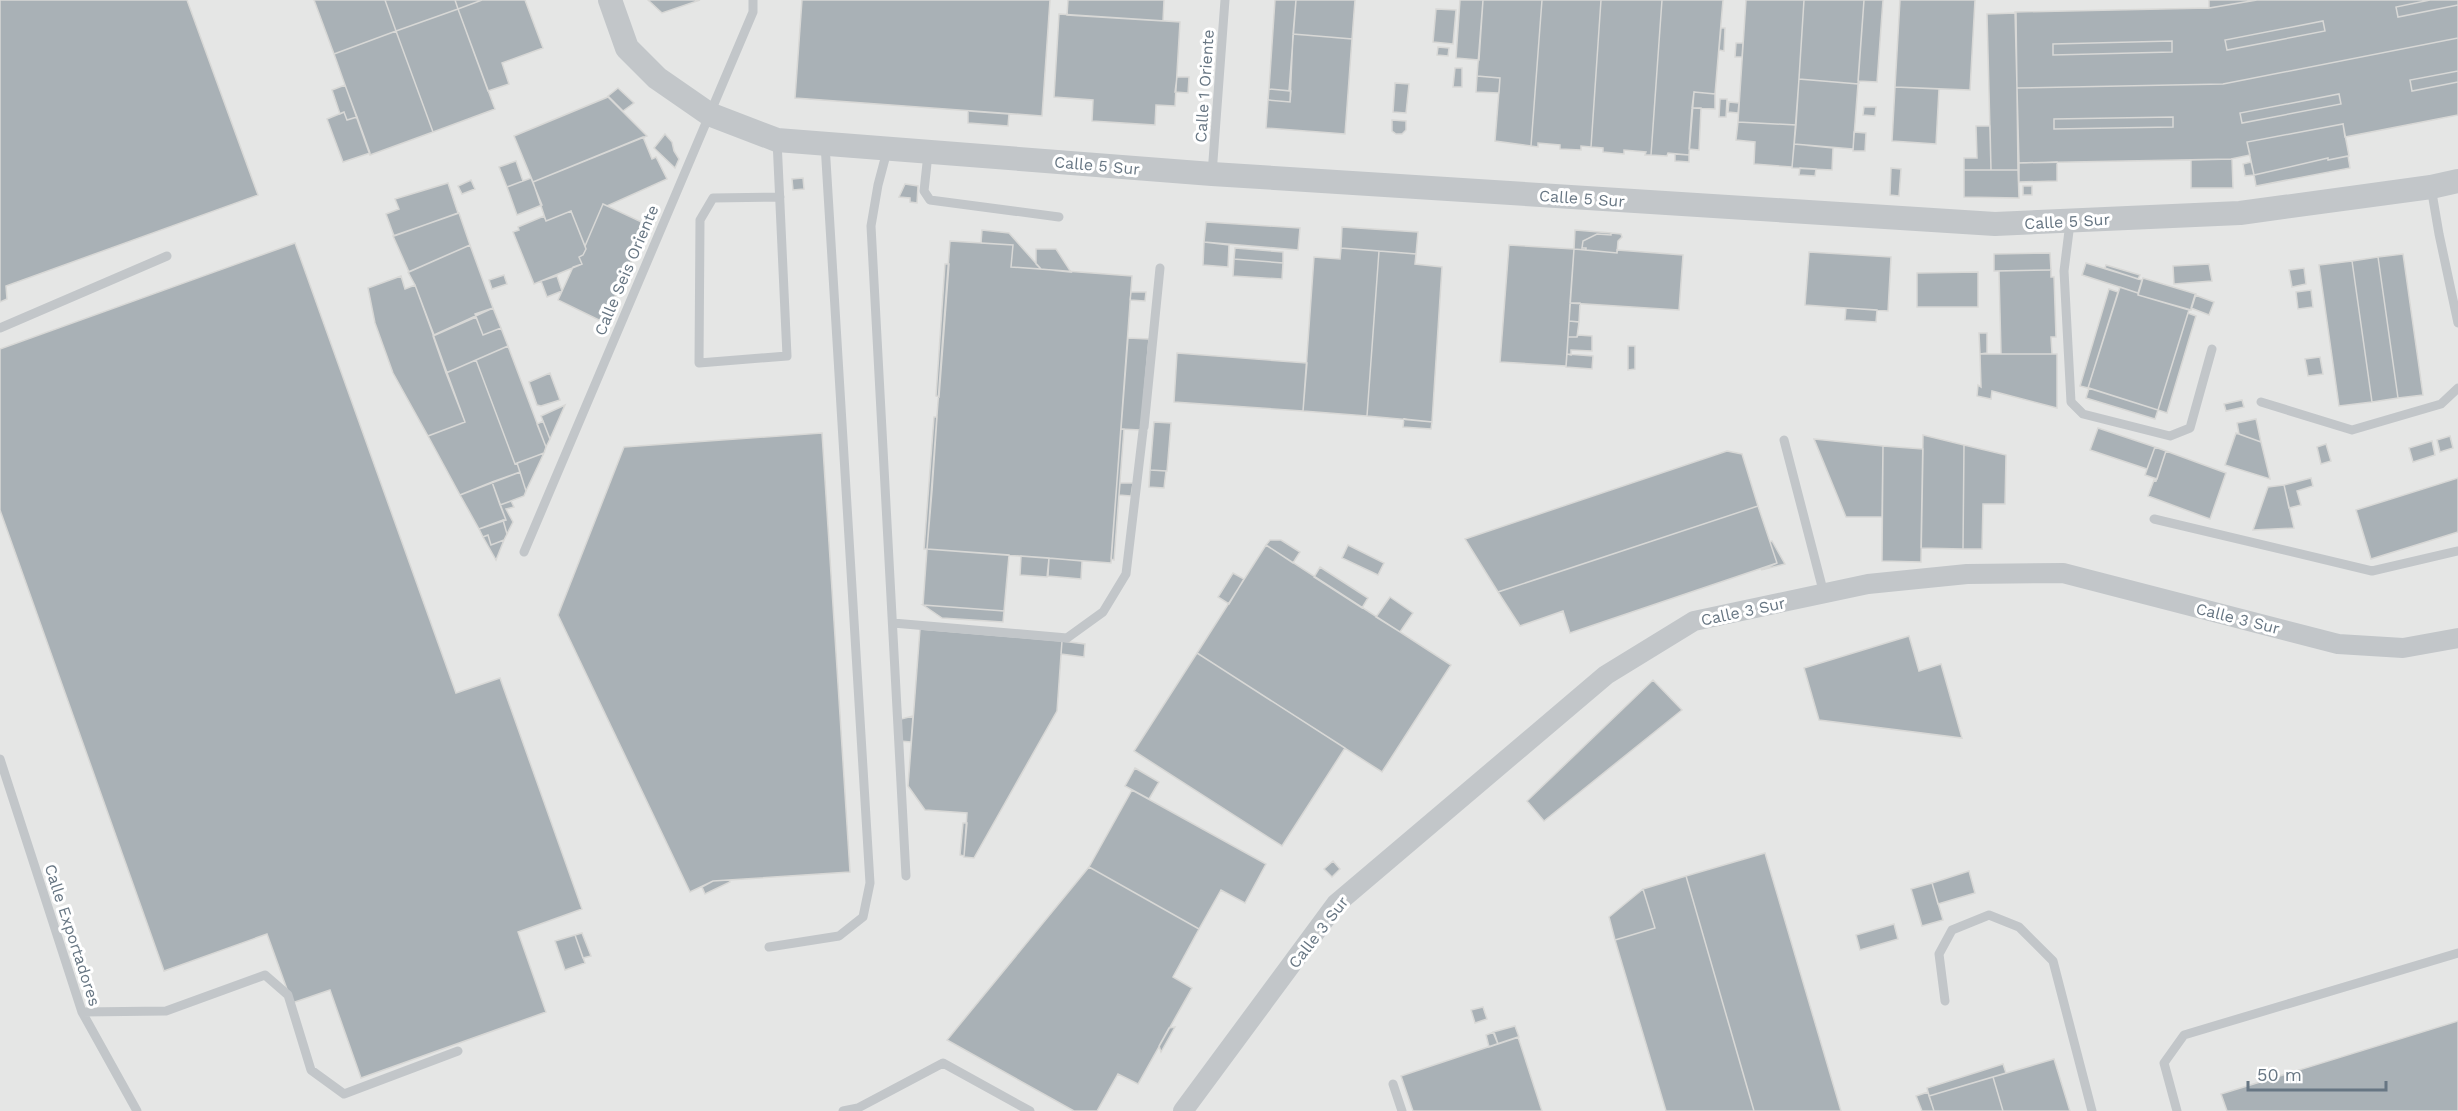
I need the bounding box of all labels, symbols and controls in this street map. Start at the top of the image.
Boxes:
street label: Calle 1 Oriente [1191,29,1218,143]
street label: Calle 5 Sur [1053,152,1141,179]
street label: Calle 5 Sur [1538,186,1626,211]
street label: Calle Seis Oriente [590,202,663,338]
street label: Calle 5 Sur [2024,210,2111,233]
street label: Calle 3 Sur [1699,593,1788,630]
street label: Calle 3 Sur [2194,599,2282,638]
street label: Calle Exportadores [41,862,104,1009]
street label: Calle 3 Sur [1284,892,1353,972]
scale bar [2248,1054,2386,1092]
text: 50 m [2257,1064,2302,1085]

